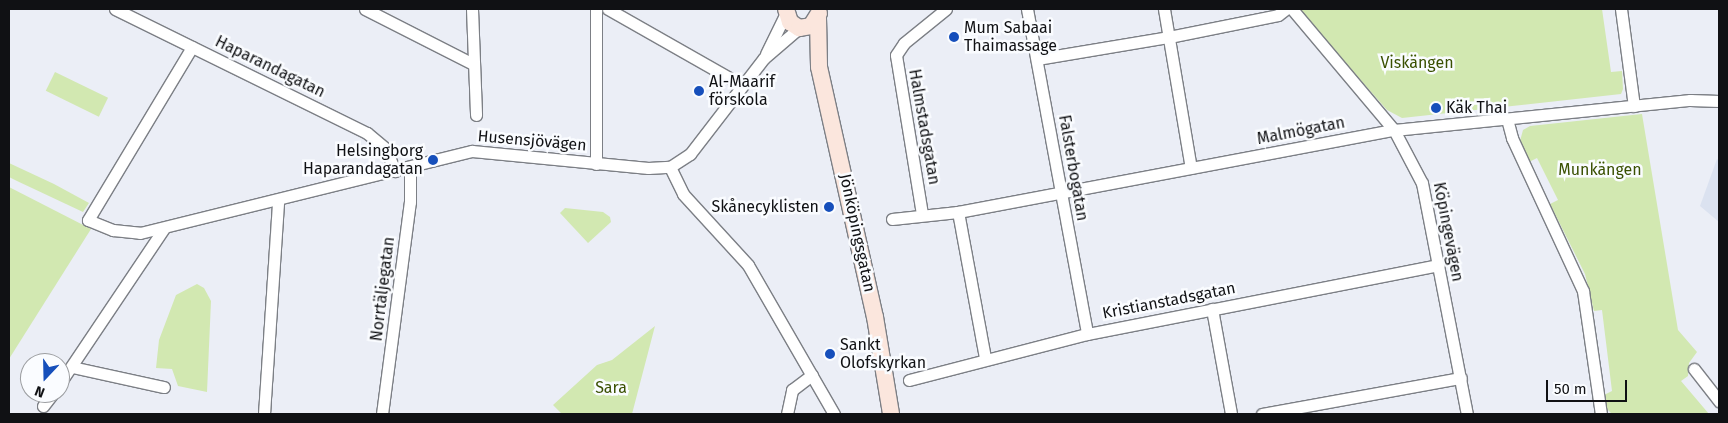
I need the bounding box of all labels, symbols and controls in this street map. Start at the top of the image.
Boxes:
place label: Mum Sabaai Thaimassage [964,18,1057,56]
marker: Mum Sabaai Thaimassage [948,31,960,43]
street label: Haparandagatan [212,32,328,102]
park label: Viskängen [1380,53,1454,73]
street label: Halmstadsgatan [904,68,944,186]
place label: Al-Maarif förskola [709,72,775,110]
marker: Al-Maarif förskola [693,85,705,97]
place label: Käk Thai [1446,98,1507,118]
marker: Käk Thai [1430,102,1442,114]
street label: Falsterbogatan [1054,113,1092,223]
street label: Malmögatan [1255,113,1347,149]
street label: Husensjövägen [477,127,587,155]
place label: Helsingborg Haparandagatan [303,141,423,179]
marker: Helsingborg Haparandagatan [427,154,439,166]
park label: Munkängen [1558,160,1642,180]
street label: Jönköpingsgatan [835,172,879,294]
street label: Köpingevägen [1429,181,1467,283]
place label: Skånecyklisten [712,197,819,217]
marker: Skånecyklisten [823,201,835,213]
street label: Norrtäljegatan [367,236,399,342]
street label: Kristianstadsgatan [1101,279,1237,323]
place label: Sankt Olofskyrkan [840,335,926,373]
marker: Sankt Olofskyrkan [824,348,836,360]
north arrow [20,353,70,403]
scale bar [1548,370,1629,402]
park label: Sara [595,378,627,398]
text: 50 m [1554,380,1587,398]
text: N [32,382,47,401]

